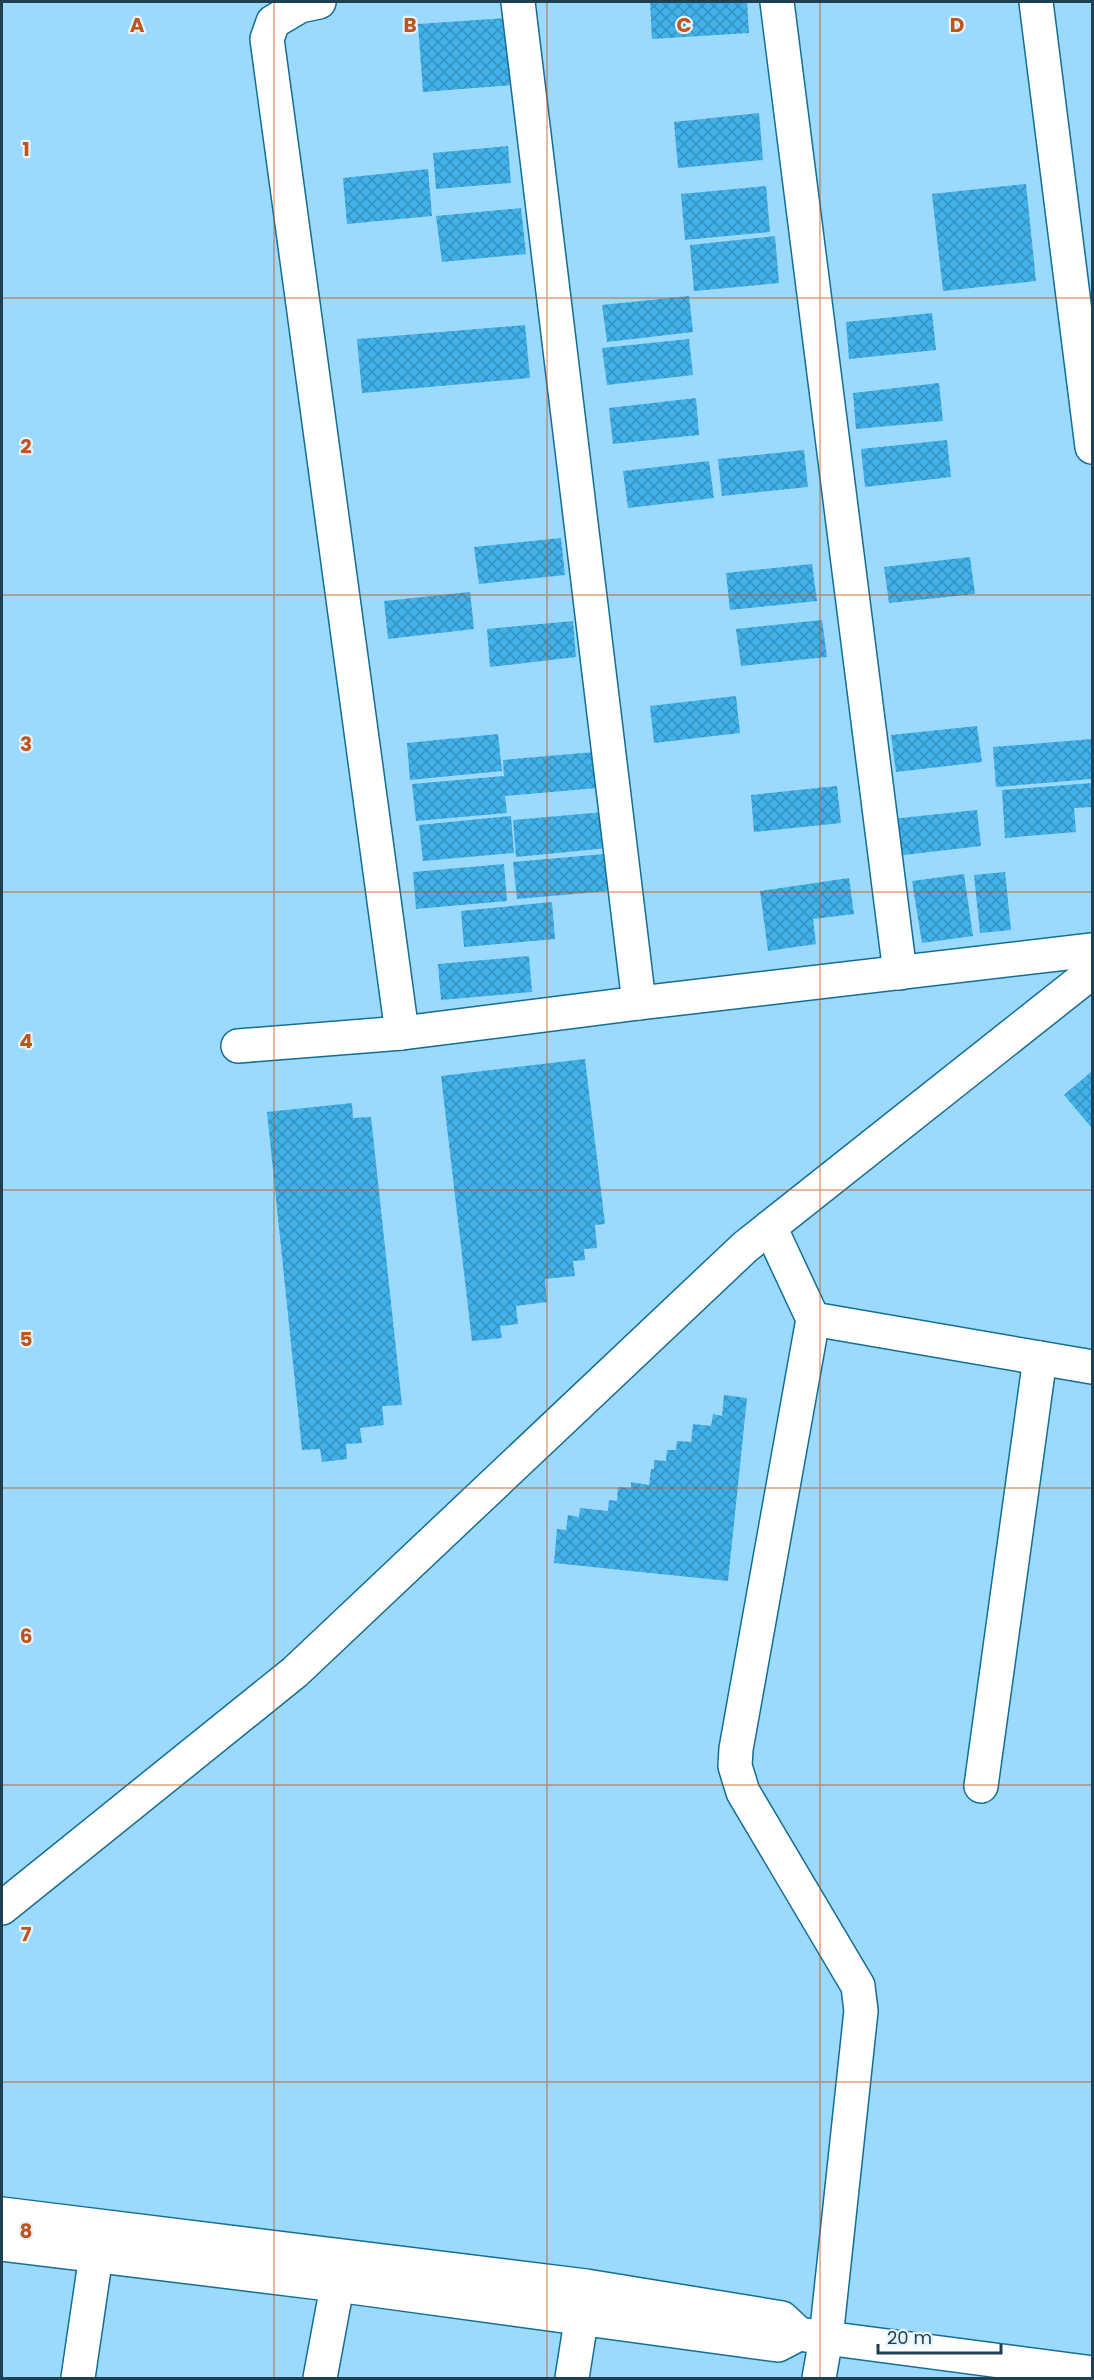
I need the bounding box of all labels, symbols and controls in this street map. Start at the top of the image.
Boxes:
text: A [130,11,145,39]
text: B [403,11,417,39]
text: C [676,11,692,39]
text: D [950,11,964,39]
text: 1 [22,135,30,163]
text: 2 [20,432,32,460]
text: 3 [20,730,32,758]
text: 4 [19,1027,33,1055]
text: 5 [20,1325,33,1353]
text: 6 [20,1622,32,1650]
text: 7 [21,1920,32,1948]
text: 8 [20,2217,32,2245]
scale bar [878,2317,1001,2355]
text: 20 m [887,2325,932,2350]

